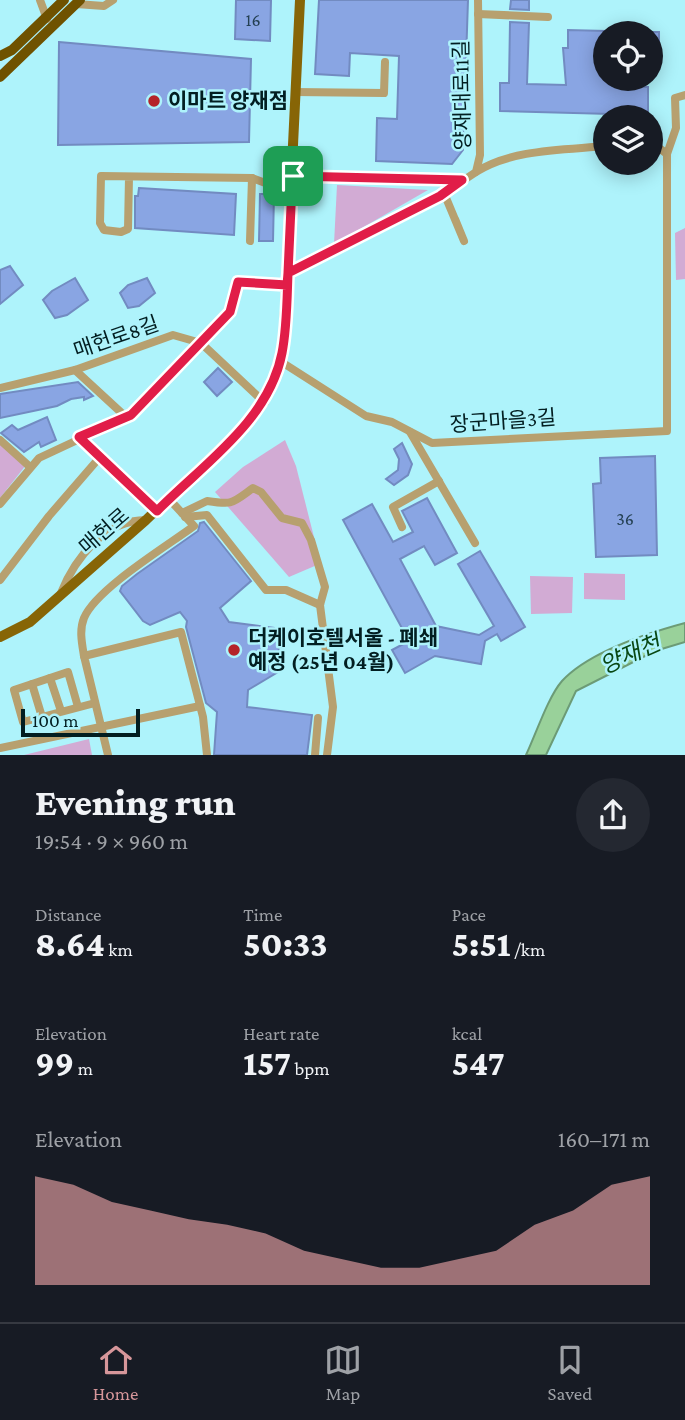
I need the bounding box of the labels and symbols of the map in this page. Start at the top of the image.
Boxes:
house number: 16 [245,10,261,30]
street label: 양재대로11길 [449,40,475,150]
place label: 이마트 양재점 [168,89,288,113]
marker: 이마트 양재점 [146,93,162,109]
pin [263,146,323,206]
street label: 매헌로8길 [70,311,162,363]
street label: 장군마을3길 [449,405,557,437]
street label: 매헌로 [74,503,134,559]
house number: 36 [616,509,634,529]
place label: 더케이호텔서울 - 폐쇄 예정 (25년 04월) [248,626,438,674]
water label: 양재천 [596,628,667,679]
marker: 더케이호텔서울 - 폐쇄 예정 (25년 04월) [226,642,242,658]
scale bar [21,706,140,738]

